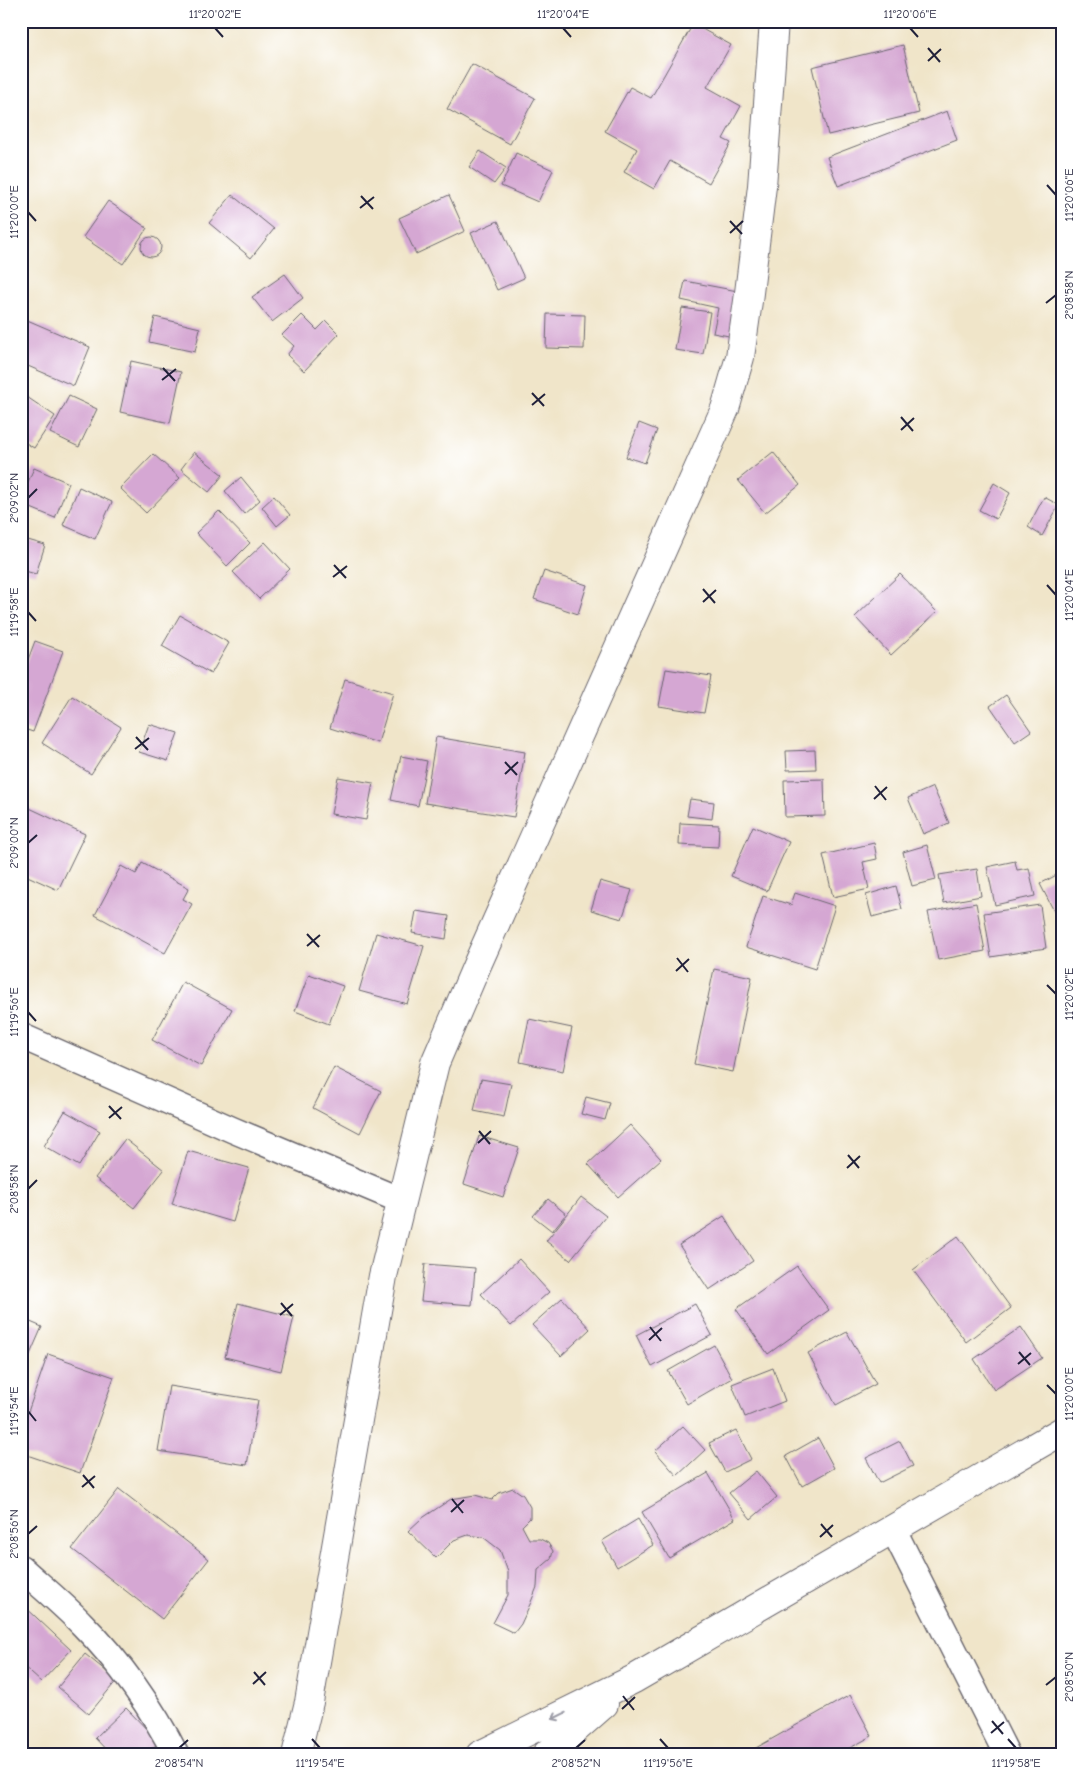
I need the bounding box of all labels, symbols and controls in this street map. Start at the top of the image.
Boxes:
text: 11°20'02"E [189,7,241,21]
text: 11°20'04"E [537,7,589,21]
text: 11°20'06"E [884,7,936,21]
text: 11°20'06"E [1062,169,1076,221]
text: 11°20'00"E [7,185,21,239]
text: 2°08'58"N [1062,271,1076,319]
text: 2°09'02"N [7,473,21,523]
text: 11°20'04"E [1062,569,1076,621]
text: 11°19'58"E [7,587,21,637]
text: 2°09'00"N [7,817,21,869]
text: 11°20'02"E [1062,968,1076,1020]
text: 11°19'56"E [7,987,21,1037]
text: 2°08'58"N [7,1165,21,1213]
text: 11°20'00"E [1062,1367,1076,1421]
text: 11°19'54"E [7,1387,21,1435]
text: 2°08'56"N [7,1509,21,1559]
text: 2°08'50"N [1062,1652,1076,1702]
one-way arrow [551,1711,566,1721]
text: 2°08'54"N [155,1756,203,1770]
text: 11°19'54"E [296,1756,344,1770]
text: 2°08'52"N [551,1756,601,1770]
text: 11°19'56"E [643,1756,693,1770]
text: 11°19'58"E [991,1756,1041,1770]

